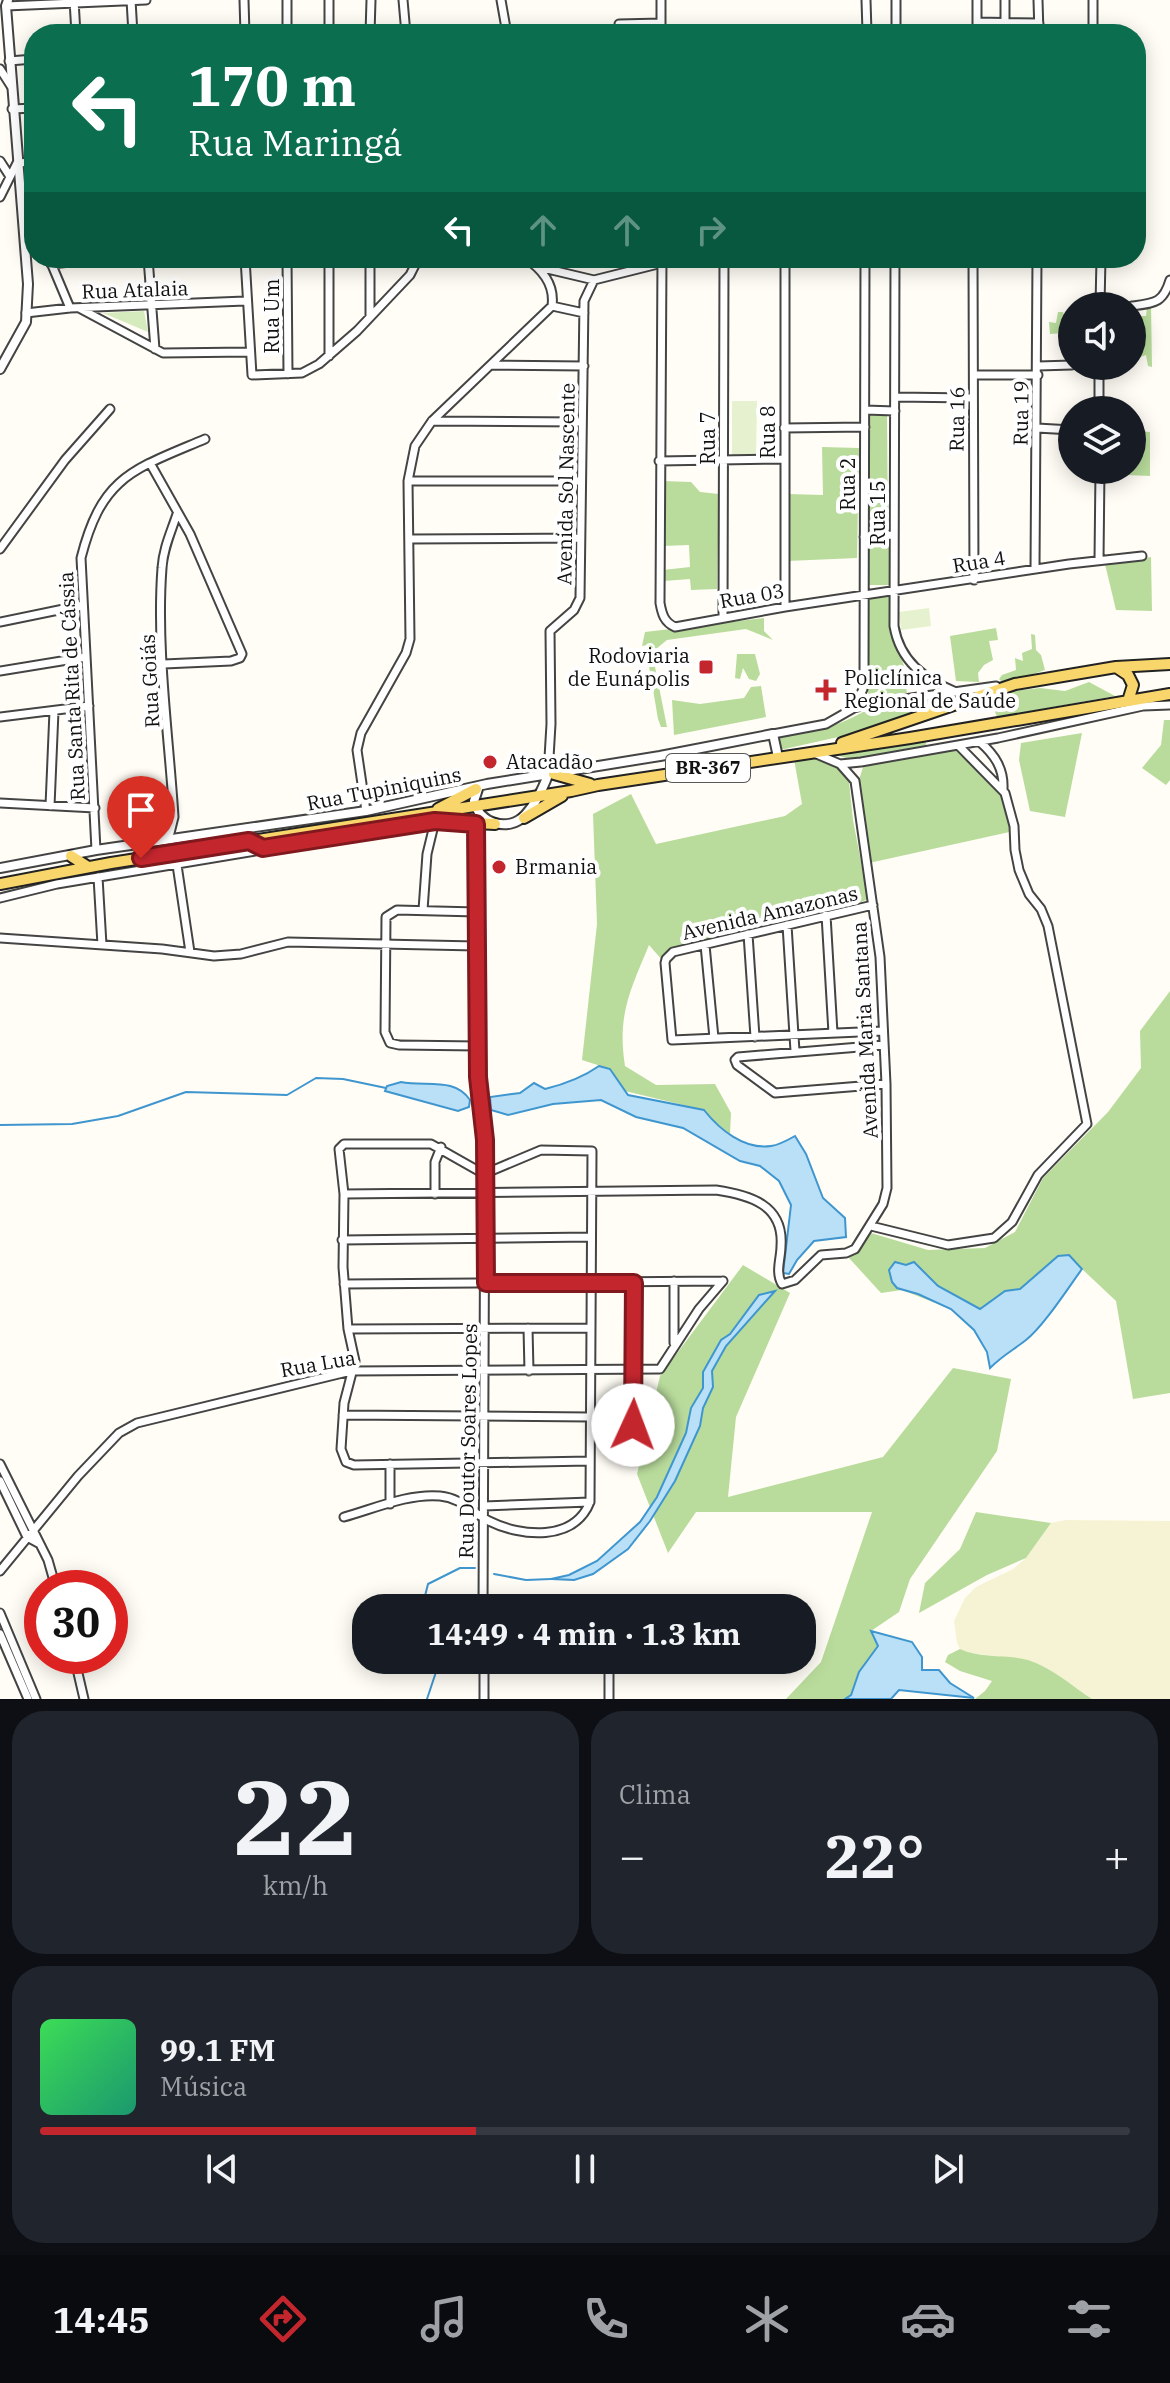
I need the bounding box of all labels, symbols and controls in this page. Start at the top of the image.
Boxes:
text: 170 m [188,49,356,121]
icon: left [56,56,160,160]
text: Rua Maringá [188,119,403,166]
icon: left [437,208,481,252]
icon: ahead [521,208,565,252]
icon: ahead [605,208,649,252]
icon: right [689,208,733,252]
street label: Rua Atalaia [81,274,189,305]
street label: Rua Um [258,278,285,354]
map controls [1058,292,1146,484]
button: sound [1058,292,1146,380]
street label: Rua 19 [1006,380,1035,446]
street label: Avenida Sol Nascente [550,383,581,585]
street label: Rua 16 [942,386,971,452]
button: layers [1058,396,1146,484]
street label: Rua 8 [754,405,781,459]
street label: Rua 7 [694,411,721,465]
street label: Rua 2 [834,457,861,511]
street label: Rua 15 [864,480,891,546]
street label: Rua 4 [950,544,1007,579]
street label: Rua Santa Rita de Cássia [52,571,91,801]
street label: Rua 03 [717,577,786,614]
street label: Rua Goiás [134,633,165,729]
place label: Rodoviaria de Eunápolis [568,642,690,692]
marker: Rodoviaria de Eunápolis [697,658,715,676]
place label: Policlínica Regional de Saúde [844,664,1016,714]
marker: Policlínica Regional de Saúde [815,679,837,701]
place label: Atacadão [506,748,593,775]
marker: Atacadão [481,753,499,771]
road number: BR-367 [666,754,750,782]
street label: Rua Tupiniquins [304,760,464,817]
pin [107,776,175,858]
icon: arrive [119,788,163,832]
place label: Brmania [515,853,597,880]
marker: Brmania [490,858,508,876]
street label: Avenida Amazonas [679,879,860,946]
street label: Avenida Maria Santana [845,921,884,1139]
street label: Rua Doutor Soares Lopes [452,1323,483,1559]
street label: Rua Lua [278,1344,358,1383]
position arrow [591,1383,675,1467]
speed limit sign: 30 [24,1570,128,1674]
text: 14:49 · 4 min · 1.3 km [427,1614,741,1653]
text: 22 [233,1748,358,1884]
text: Clima [619,1777,691,1811]
text: 22° [824,1816,925,1895]
text: − [619,1827,645,1884]
text: + [1104,1827,1130,1884]
text: km/h [263,1868,328,1902]
text: 99.1 FM [160,2030,275,2069]
text: Música [160,2069,247,2103]
icon: previous [200,2147,244,2191]
icon: pause [563,2147,607,2191]
icon: next [926,2147,970,2191]
icon: directions [255,2291,311,2347]
icon: music [416,2291,472,2347]
icon: phone [578,2291,634,2347]
icon: climate [739,2291,795,2347]
icon: car [900,2291,956,2347]
icon: filters [1061,2291,1117,2347]
text: 14:45 [53,2296,150,2343]

